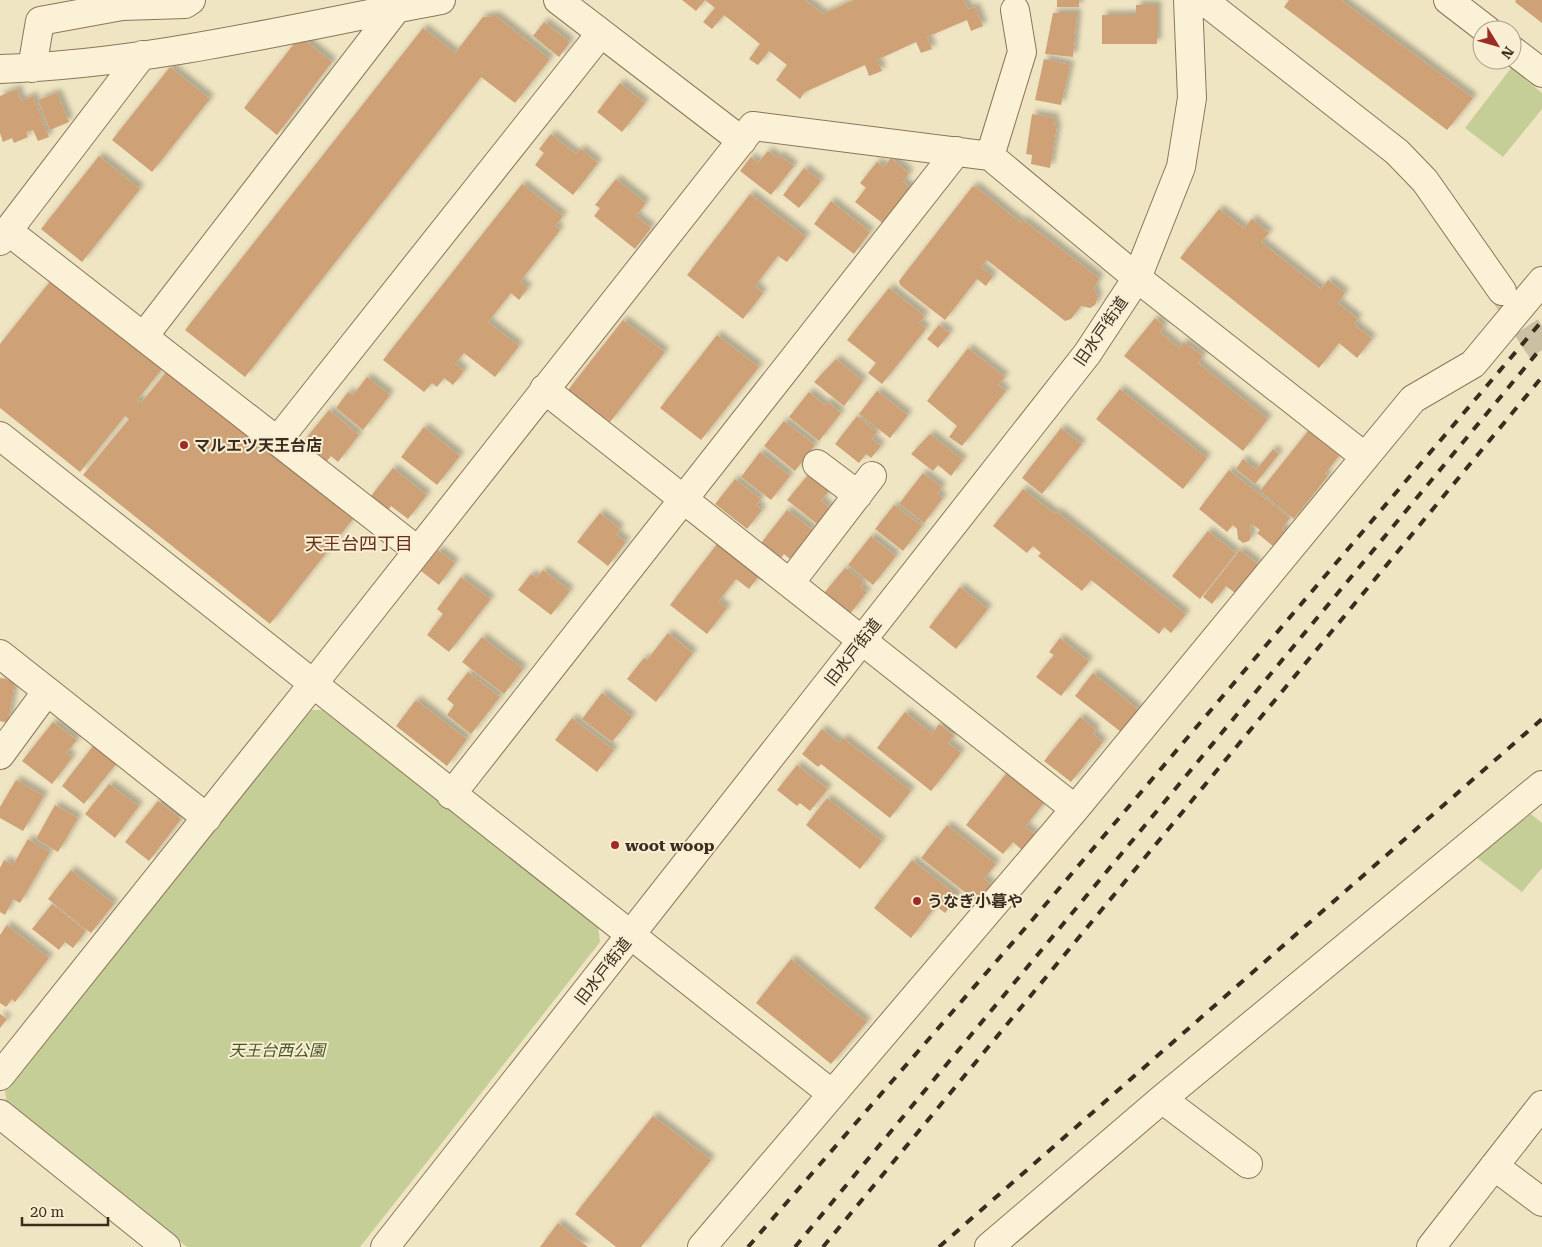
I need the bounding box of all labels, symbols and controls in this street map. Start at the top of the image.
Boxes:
north arrow [1472,20,1522,70]
text: N [1498,44,1517,62]
street label: 旧水戸街道 [1070,293,1132,369]
place label: マルエツ天王台店 [194,436,322,455]
marker: マルエツ天王台店 [178,439,190,451]
district label: 天王台四丁目 [305,533,413,554]
street label: 旧水戸街道 [821,615,885,689]
place label: woot woop [625,836,715,855]
marker: woot woop [609,839,621,851]
place label: うなぎ小暮や [927,892,1023,911]
marker: うなぎ小暮や [911,895,923,907]
street label: 旧水戸街道 [571,934,635,1008]
park label: 天王台西公園 [229,1041,327,1060]
scale bar [22,1194,109,1226]
text: 20 m [30,1203,65,1221]

